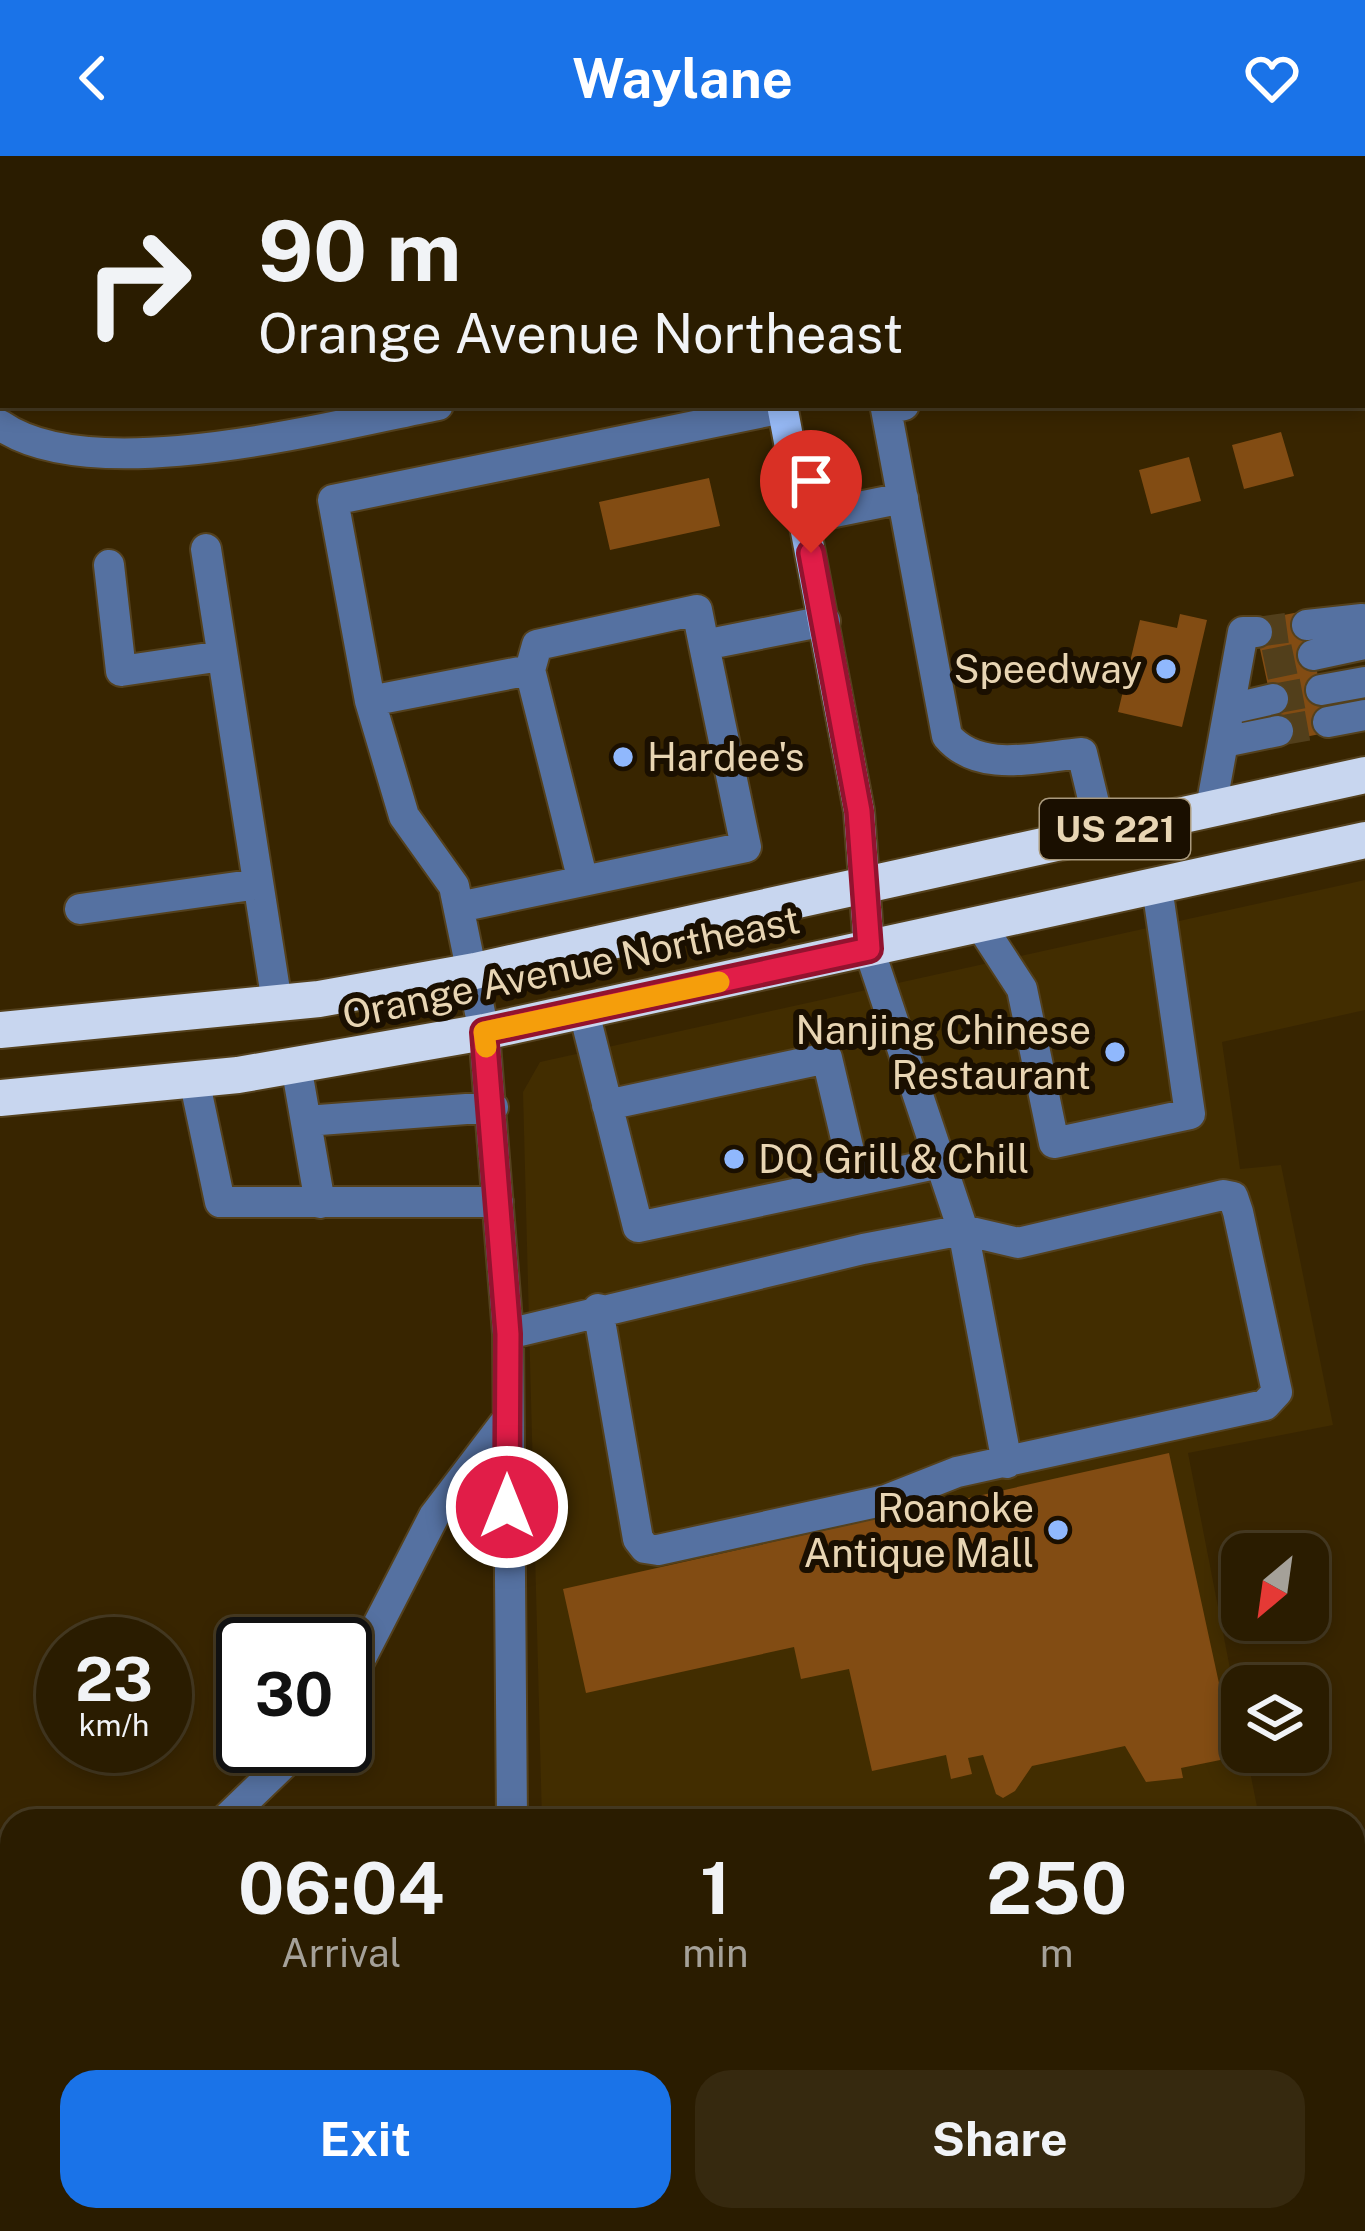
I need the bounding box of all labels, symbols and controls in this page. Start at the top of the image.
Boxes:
icon: back [60,45,126,111]
icon: heart [1239,45,1305,111]
text: Waylane [572,47,793,110]
text: 90 m [258,201,461,300]
icon: right [60,204,216,360]
text: Orange Avenue Northeast [258,302,904,365]
pin [760,430,862,553]
icon: arrive [778,448,844,514]
place label: Speedway [953,646,1142,692]
marker: Speedway [1153,656,1179,682]
place label: Hardee's [647,734,805,780]
marker: Hardee's [610,744,636,770]
road number: US 221 [1040,799,1190,859]
street label: Orange Avenue Northeast [338,896,804,1038]
place label: Nanjing Chinese Restaurant [795,1007,1091,1098]
marker: Nanjing Chinese Restaurant [1102,1039,1128,1065]
place label: DQ Grill & Chill [758,1136,1029,1182]
marker: DQ Grill & Chill [721,1146,747,1172]
position arrow [444,1444,570,1570]
place label: Roanoke Antique Mall [804,1485,1034,1576]
marker: Roanoke Antique Mall [1045,1517,1071,1543]
north arrow [1221,1533,1329,1641]
map controls [1221,1533,1329,1773]
speed limit sign: 30 [216,1617,372,1773]
text: 23 [75,1644,153,1715]
button: layers [1221,1665,1329,1773]
text: km/h [79,1707,149,1743]
text: 06:04 [238,1846,444,1930]
text: 1 [700,1846,731,1930]
text: 250 [986,1846,1127,1930]
text: Arrival [281,1930,401,1976]
text: min [682,1930,748,1976]
text: m [1040,1930,1074,1976]
button: Exit [60,2070,671,2208]
button: Share [695,2070,1305,2208]

